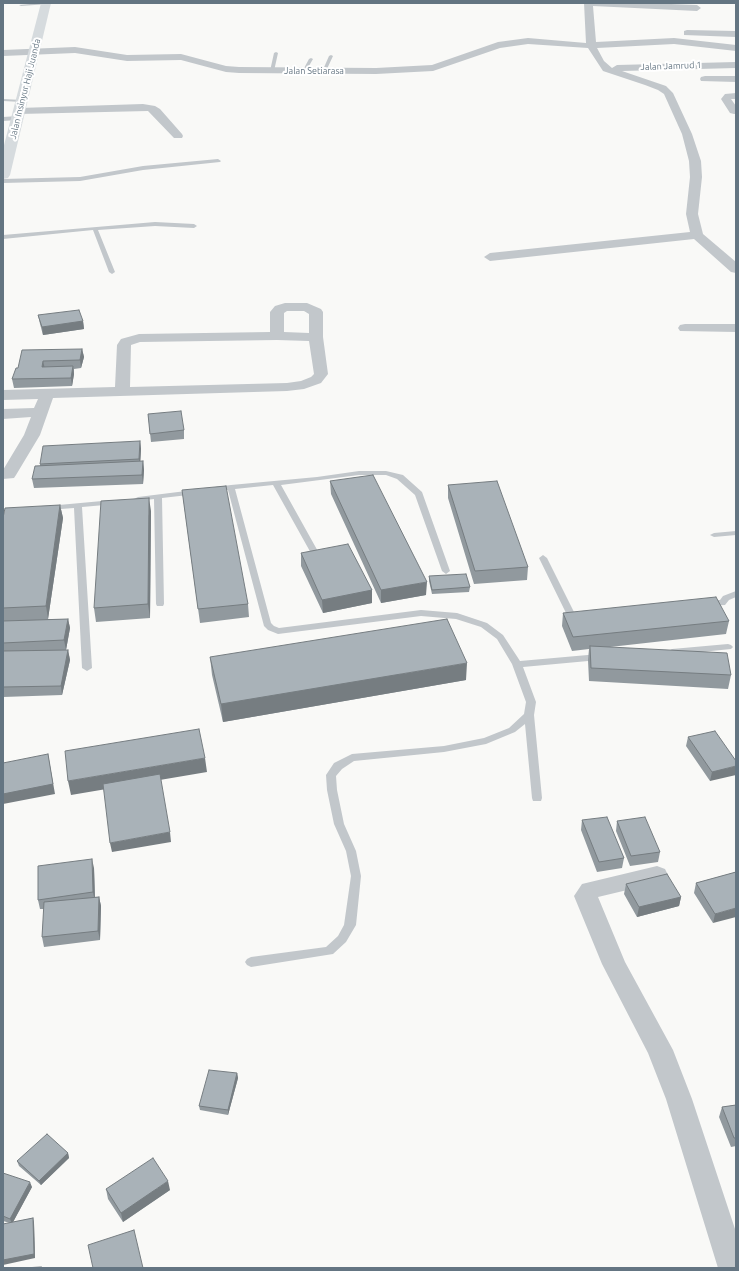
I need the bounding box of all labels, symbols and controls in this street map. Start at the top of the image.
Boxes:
street label: Jalan Insinyur Haji Juanda [7,38,43,140]
street label: Jalan Jamrud 1 [640,60,702,72]
street label: Jalan Setiarasa [284,66,344,76]

